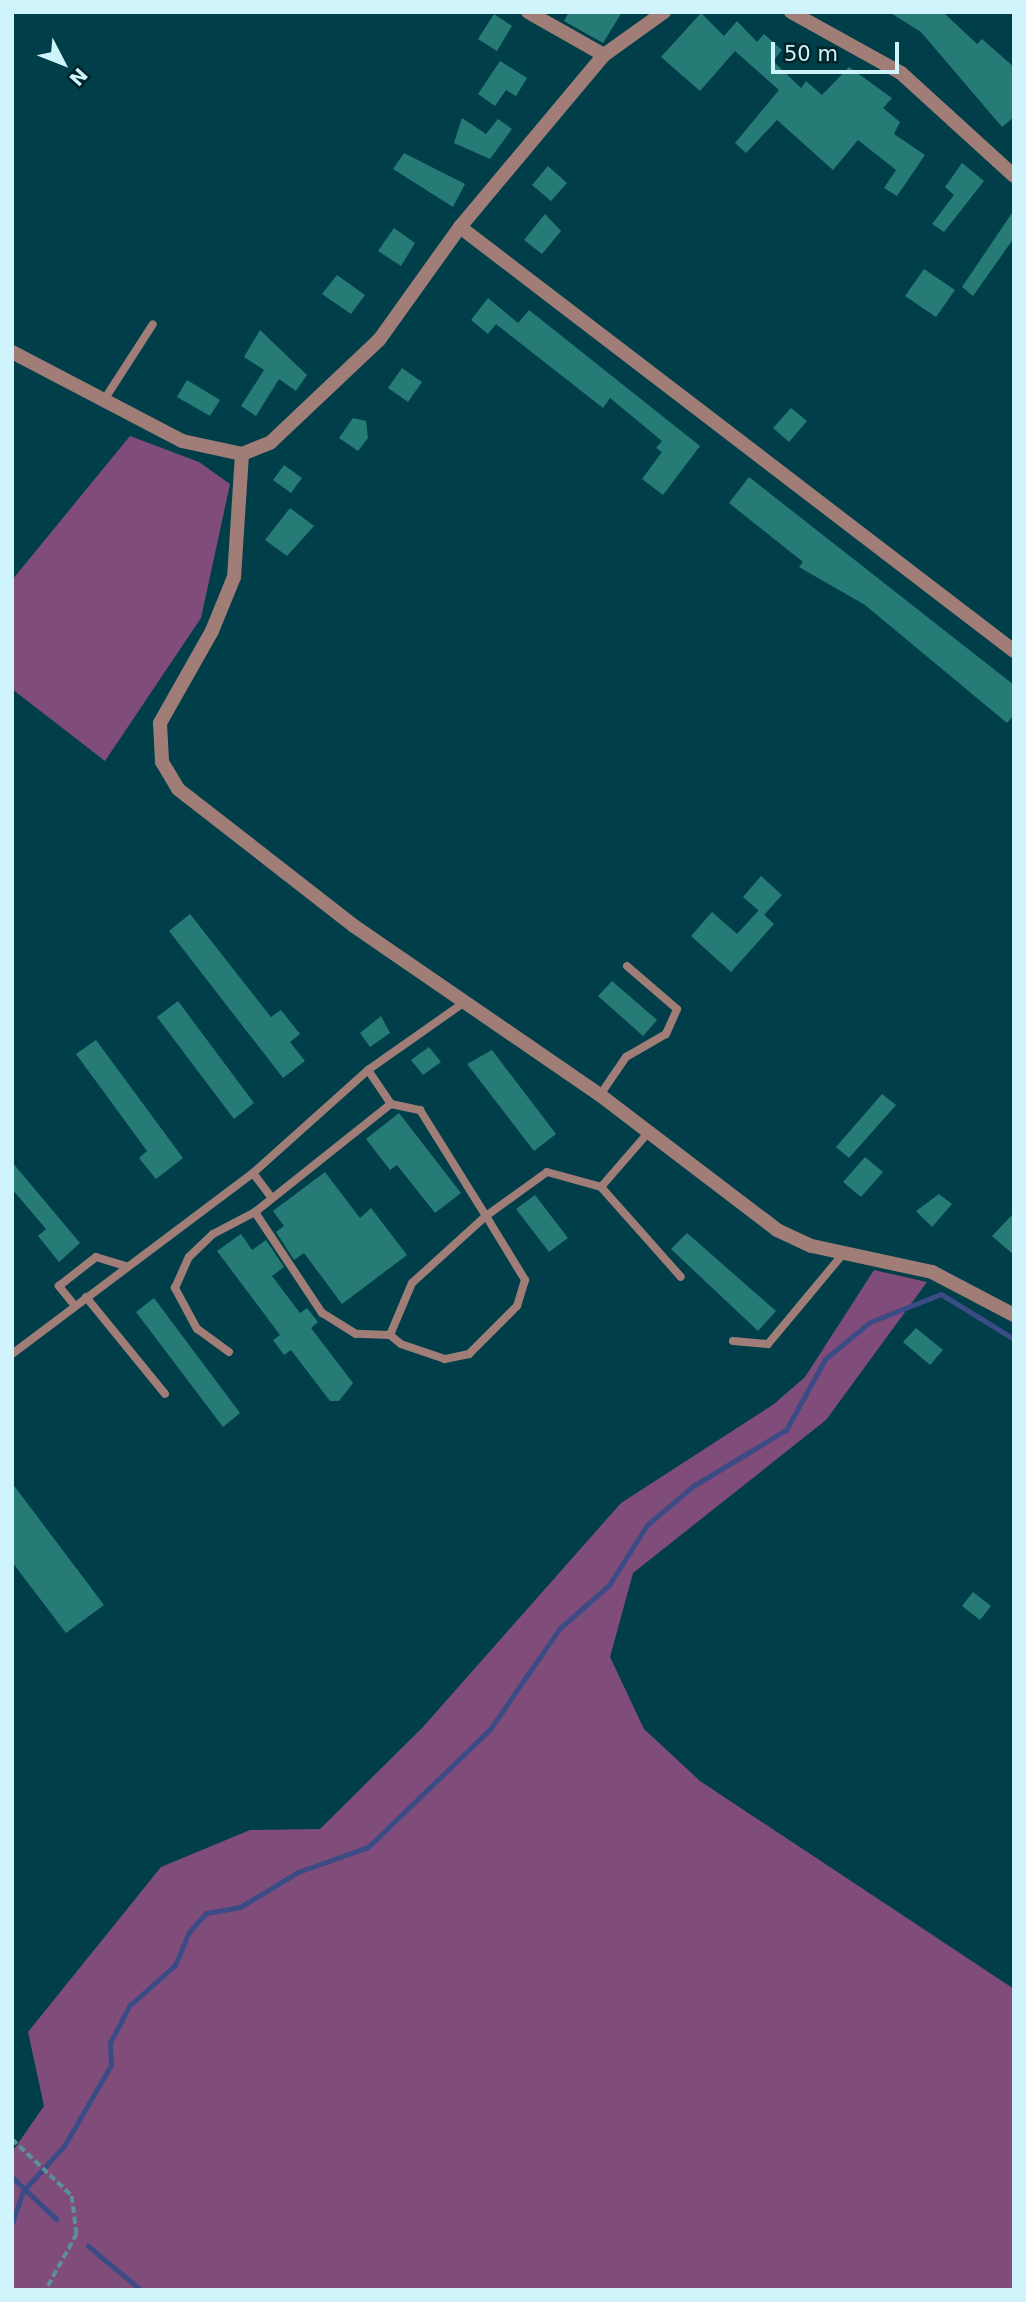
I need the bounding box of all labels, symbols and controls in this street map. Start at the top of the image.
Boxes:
north arrow [28,28,98,98]
scale bar [774,28,902,72]
text: 50 m [784,42,838,66]
text: N [65,64,92,90]

